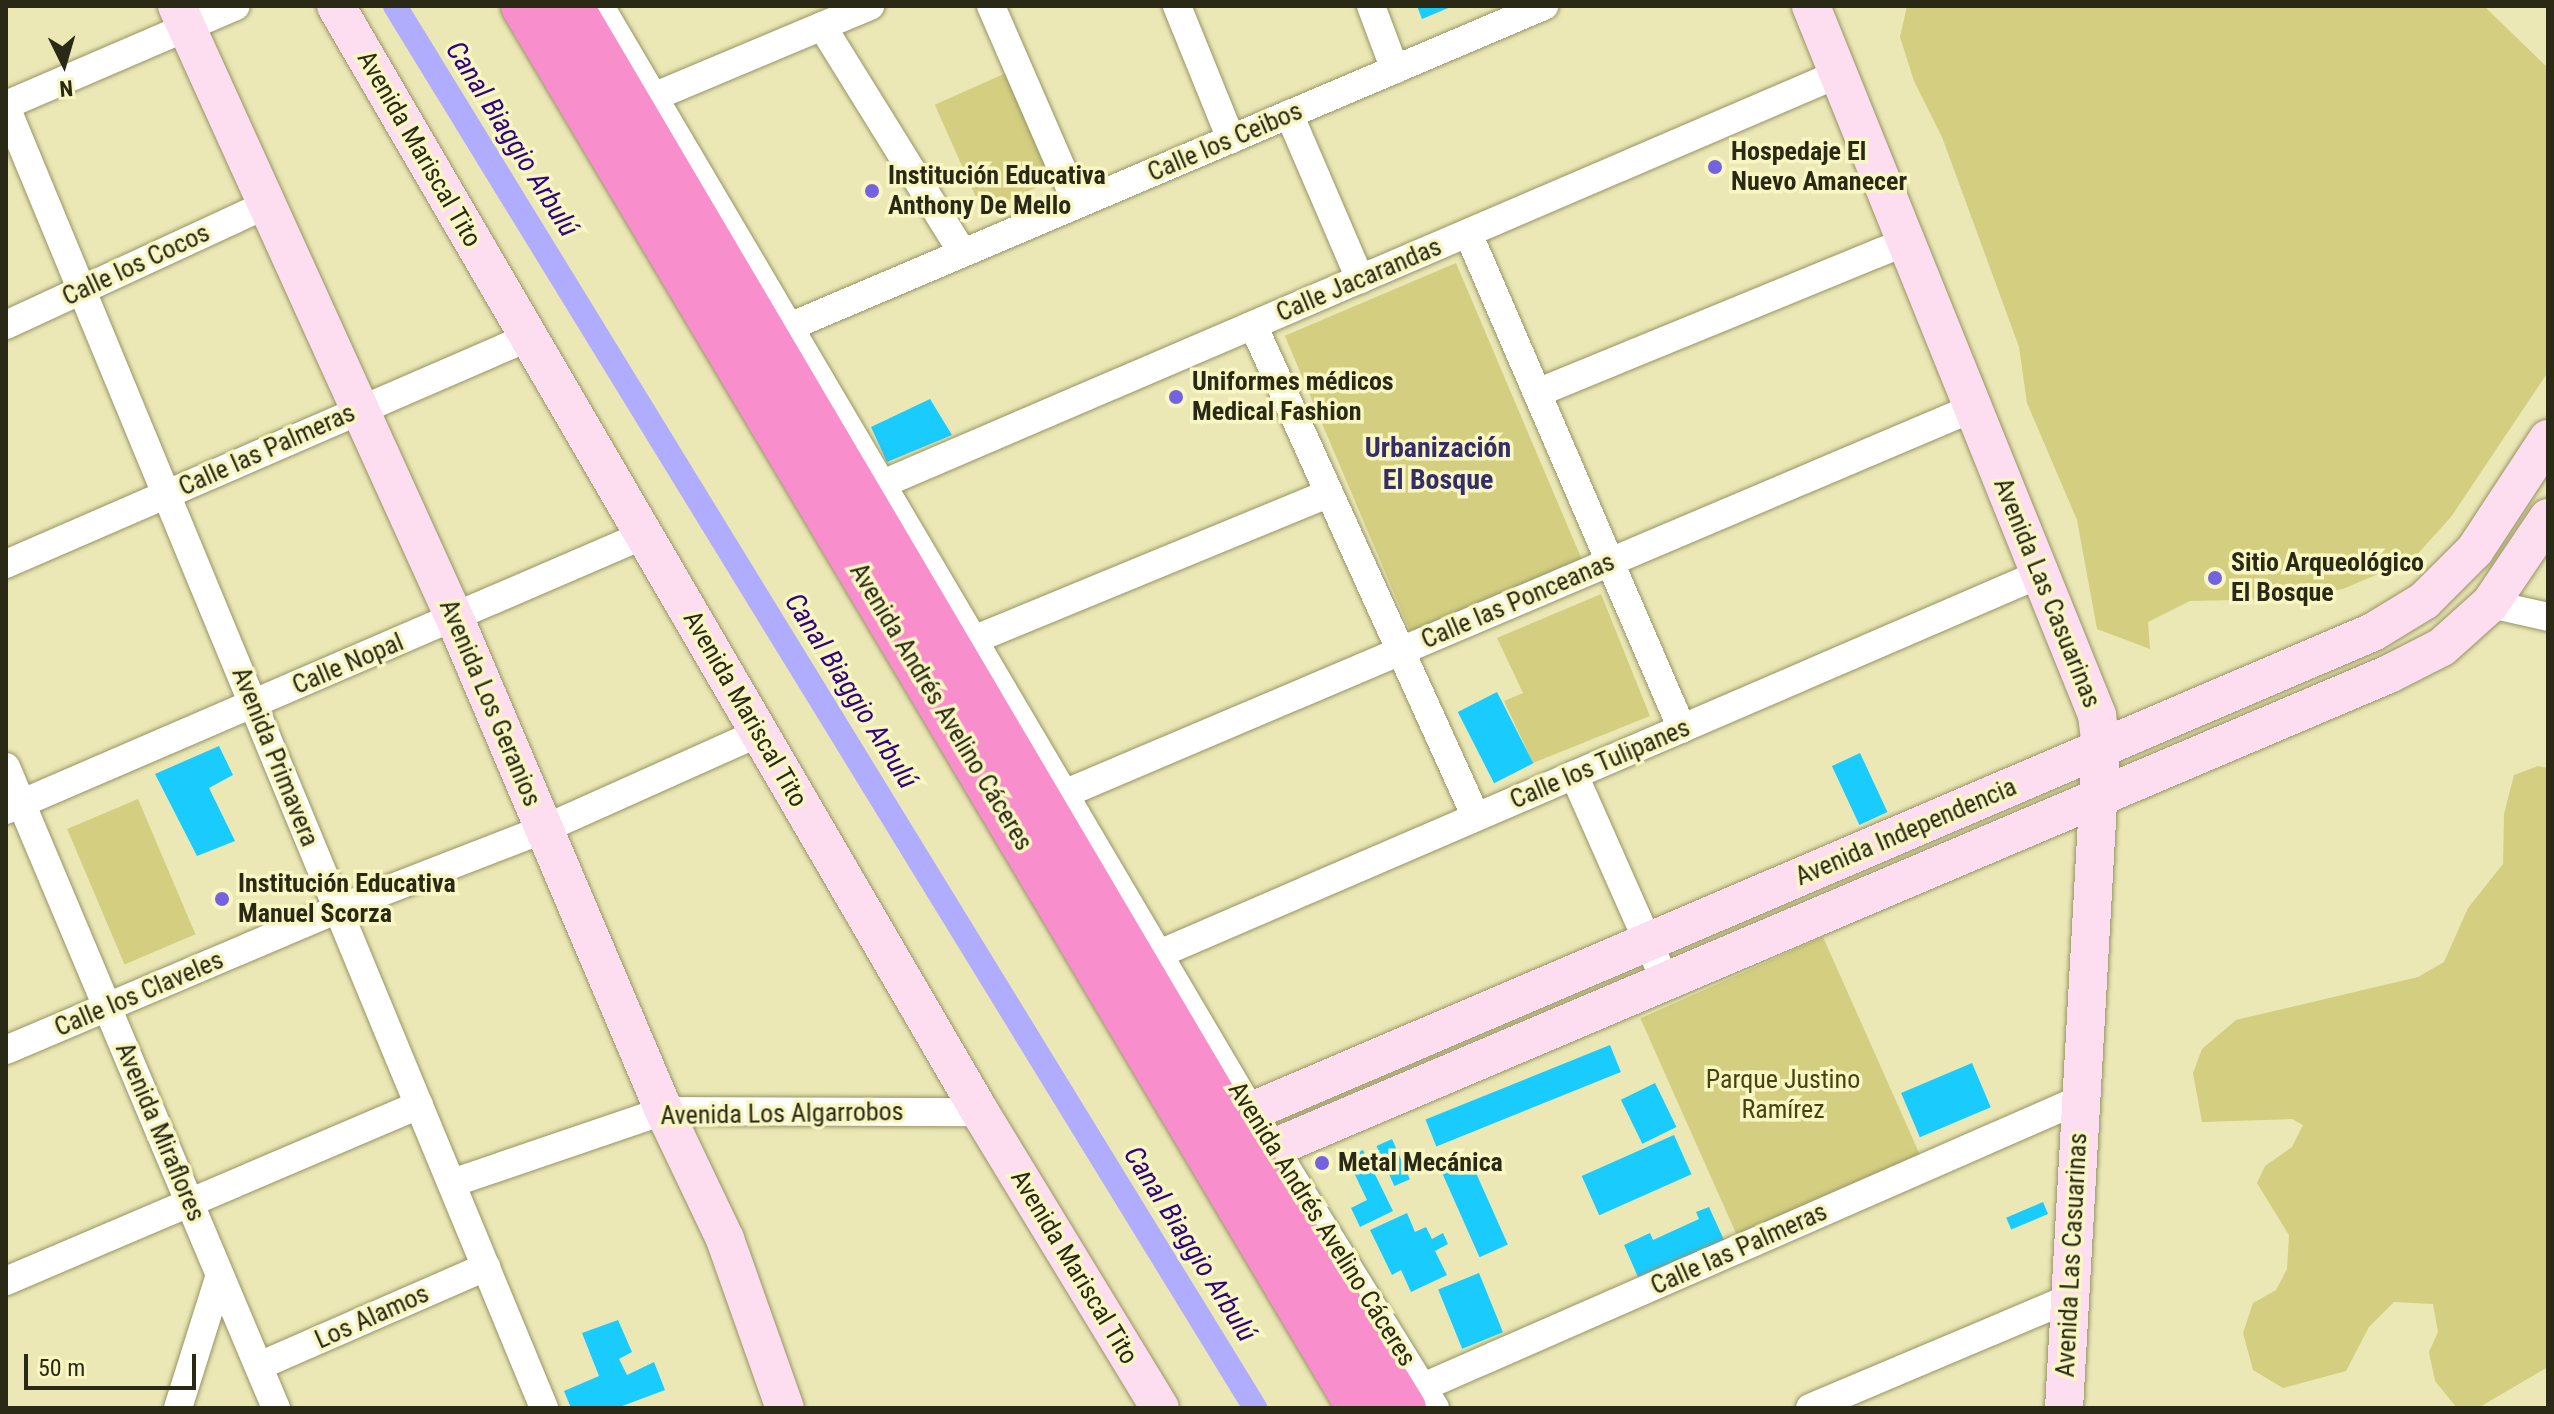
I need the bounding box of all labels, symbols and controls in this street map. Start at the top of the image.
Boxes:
north arrow [24,24,104,104]
water label: Canal Biaggio Arbulú [438,35,586,243]
street label: Avenida Mariscal Tito [350,45,488,253]
text: N [58,75,74,101]
street label: Calle los Ceibos [1143,95,1307,189]
place label: Hospedaje El Nuevo Amanecer [1731,136,1907,198]
marker: Hospedaje El Nuevo Amanecer [1706,158,1724,176]
place label: Institución Educativa Anthony De Mello [888,160,1106,222]
marker: Institución Educativa Anthony De Mello [863,182,881,200]
street label: Calle los Cocos [57,217,215,313]
street label: Calle Jacarandas [1272,231,1446,329]
place label: Uniformes médicos Medical Fashion [1192,366,1394,428]
marker: Uniformes médicos Medical Fashion [1167,388,1185,406]
street label: Calle las Palmeras [174,397,360,503]
district label: Urbanización El Bosque [1365,431,1511,497]
street label: Avenida Las Casuarinas [1987,474,2107,712]
street label: Calle las Ponceanas [1417,546,1619,656]
place label: Sitio Arqueológico El Bosque [2231,547,2424,608]
street label: Avenida Andrés Avelino Cáceres [843,558,1039,856]
marker: Sitio Arqueológico El Bosque [2206,569,2224,587]
water label: Canal Biaggio Arbulú [777,587,925,795]
street label: Avenida Los Geranios [432,595,548,811]
street label: Avenida Mariscal Tito [676,605,814,813]
street label: Calle Nopal [288,627,408,701]
street label: Avenida Primavera [225,663,325,851]
street label: Calle los Tulipanes [1505,712,1695,816]
street label: Avenida Independencia [1791,771,2021,893]
place label: Institución Educativa Manuel Scorza [238,868,456,930]
marker: Institución Educativa Manuel Scorza [213,890,231,908]
street label: Calle los Claveles [50,944,228,1044]
street label: Avenida Miraflores [108,1038,212,1226]
park label: Parque Justino Ramírez [1706,1064,1860,1126]
street label: Avenida Andrés Avelino Cáceres [1221,1076,1423,1372]
street label: Avenida Los Algarrobos [660,1096,904,1132]
street label: Avenida Las Casuarinas [2050,1132,2094,1378]
water label: Canal Biaggio Arbulú [1116,1140,1264,1348]
place label: Metal Mecánica [1338,1147,1503,1179]
marker: Metal Mecánica [1313,1154,1331,1172]
street label: Avenida Mariscal Tito [1004,1164,1144,1370]
street label: Calle las Palmeras [1646,1196,1832,1302]
street label: Los Alamos [310,1278,434,1356]
scale bar [28,1338,200,1388]
text: 50 m [38,1354,85,1382]

